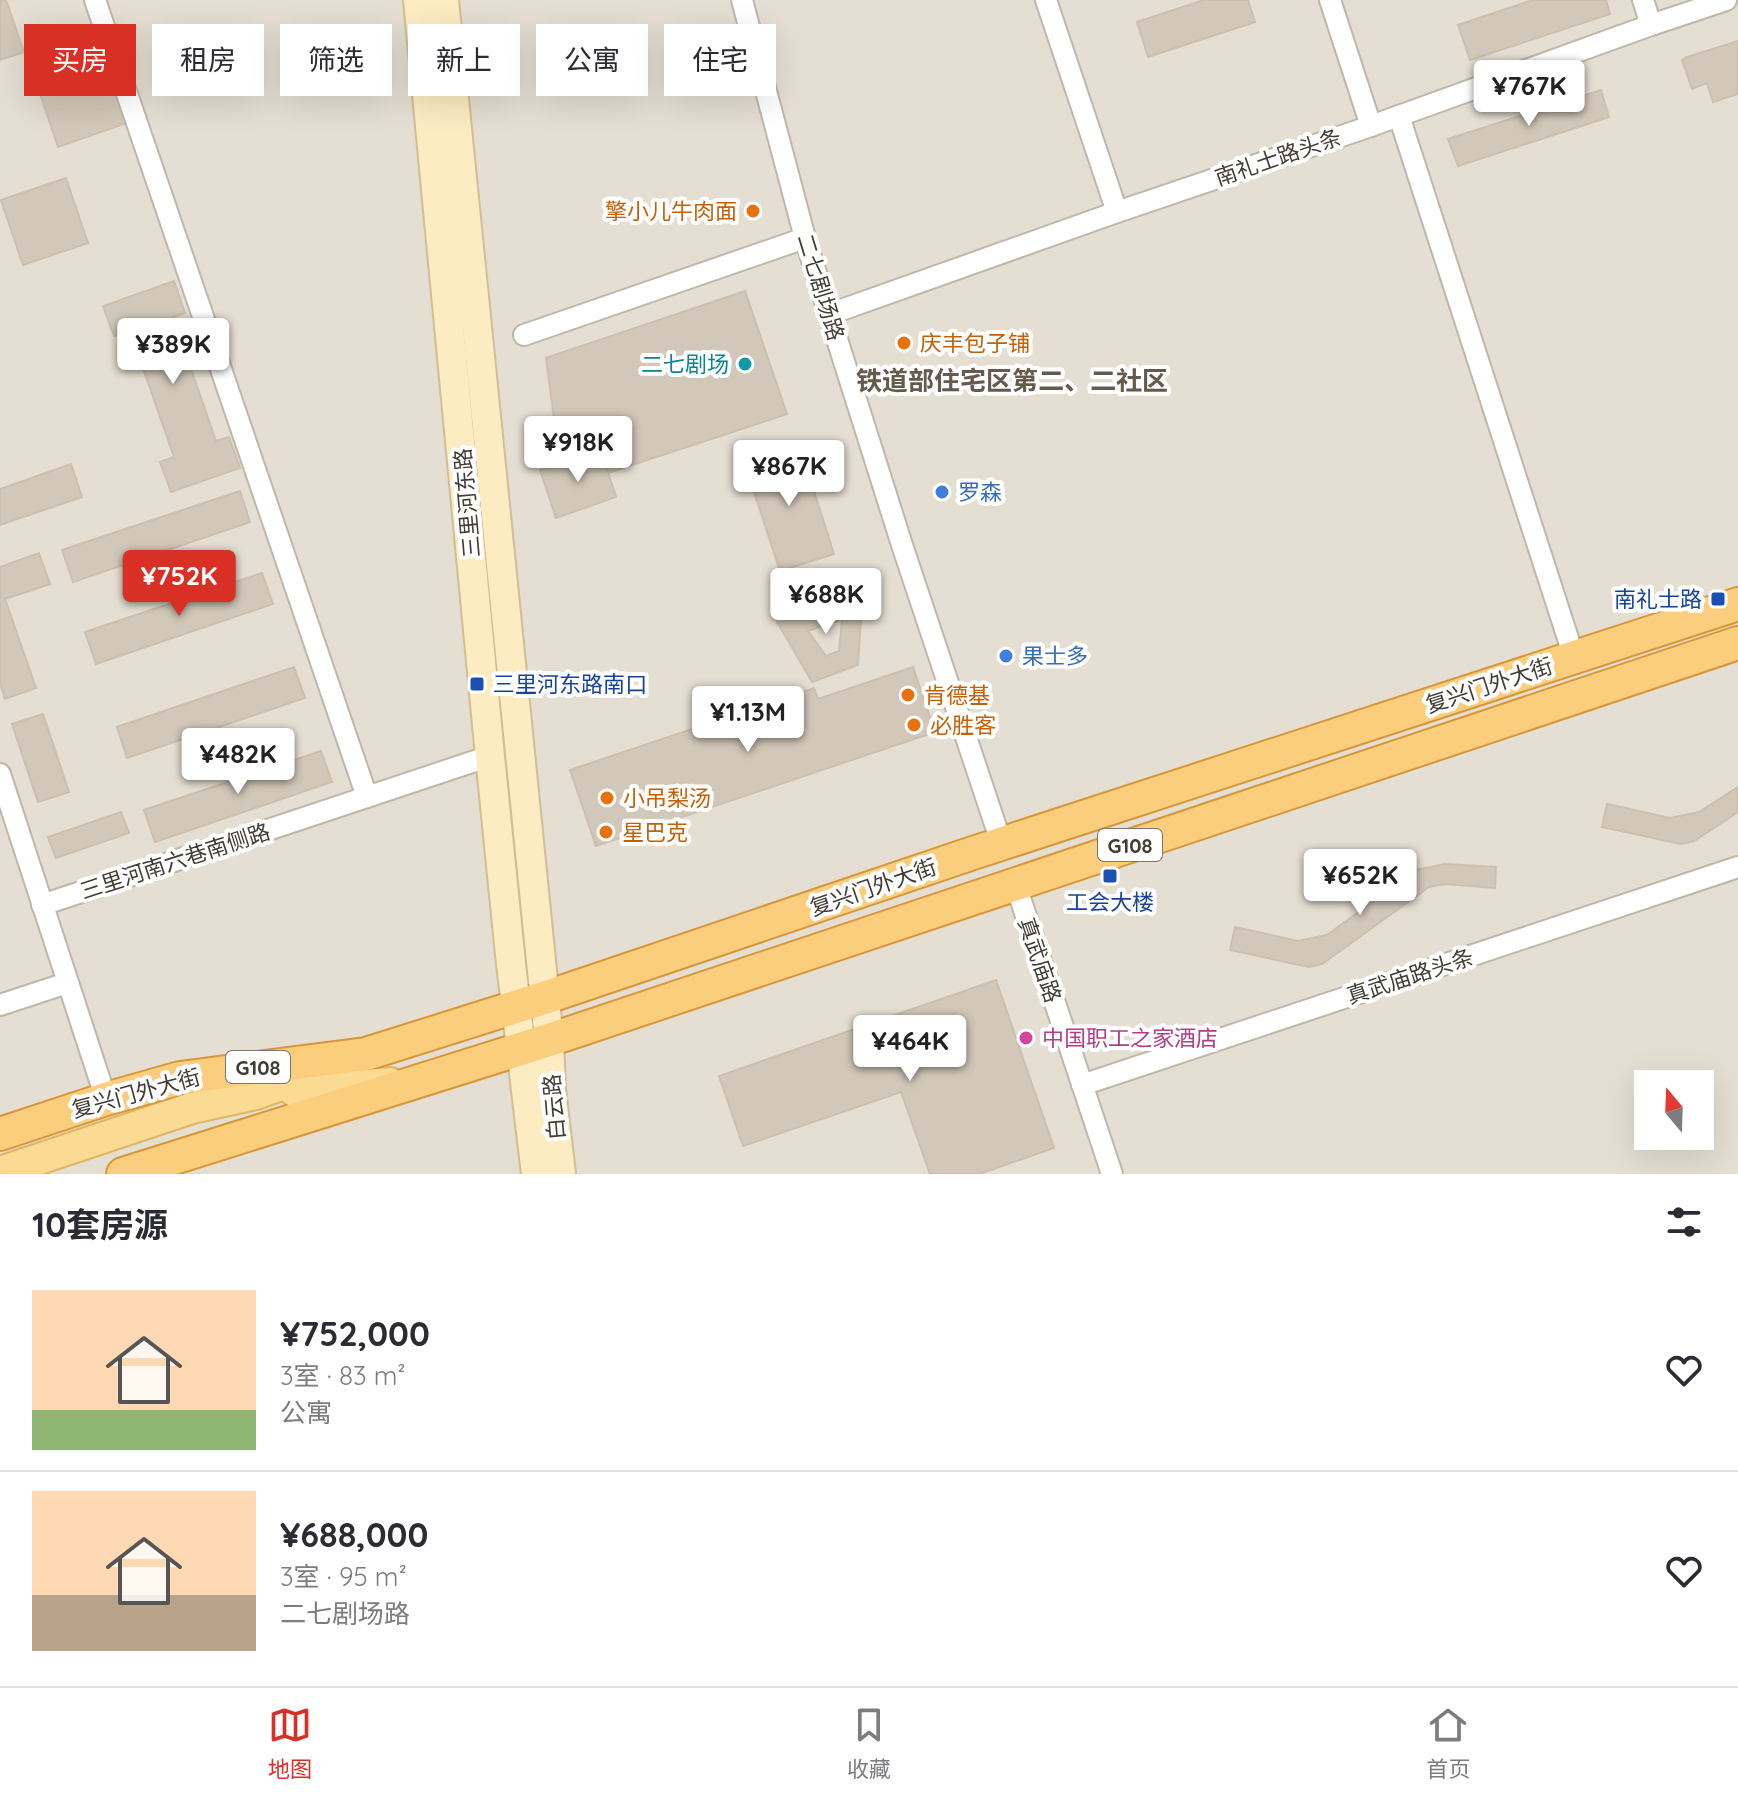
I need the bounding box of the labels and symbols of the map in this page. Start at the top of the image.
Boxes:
pin: ¥767K [1473,60,1585,128]
street label: 南礼士路头条 [1211,122,1345,192]
place label: 擎小儿牛肉面 [605,197,737,225]
marker: 擎小儿牛肉面 [744,202,762,220]
street label: 二七剧场路 [792,230,850,344]
pin: ¥389K [117,318,229,386]
place label: 庆丰包子铺 [920,329,1030,357]
marker: 庆丰包子铺 [895,334,913,352]
place label: 二七剧场 [641,350,729,378]
marker: 二七剧场 [736,355,754,373]
district label: 铁道部住宅区第二、二社区 [856,364,1168,397]
pin: ¥918K [522,416,634,484]
pin: ¥867K [733,440,845,508]
street label: 三里河东路 [448,447,486,559]
place label: 罗森 [958,478,1002,506]
marker: 罗森 [933,483,951,501]
pin: ¥752K [123,550,235,618]
pin: ¥688K [770,568,882,636]
place label: 南礼士路 [1614,585,1702,613]
marker: 南礼士路 [1709,590,1727,608]
place label: 果士多 [1022,642,1088,670]
marker: 果士多 [997,647,1015,665]
street label: 复兴门外大街 [1422,651,1556,719]
place label: 三里河东路南口 [493,670,647,698]
marker: 三里河东路南口 [468,675,486,693]
place label: 肯德基 [924,681,990,709]
pin: ¥1.13M [683,686,813,754]
marker: 肯德基 [899,686,917,704]
place label: 必胜客 [930,711,996,739]
marker: 必胜客 [905,716,923,734]
pin: ¥482K [182,728,294,796]
place label: 小吊梨汤 [623,784,711,812]
marker: 小吊梨汤 [598,789,616,807]
street label: 三里河南六巷南侧路 [77,817,273,905]
place label: 星巴克 [622,818,688,846]
marker: 星巴克 [597,823,615,841]
road number: G108 [1098,829,1162,861]
pin: ¥652K [1304,849,1416,917]
street label: 复兴门外大街 [806,852,940,922]
marker: 工会大楼 [1101,867,1119,885]
place label: 工会大楼 [1066,888,1154,916]
street label: 真武庙路 [1012,914,1068,1006]
street label: 真武庙路头条 [1343,942,1477,1010]
pin: ¥464K [854,1015,966,1083]
place label: 中国职工之家酒店 [1042,1024,1218,1052]
marker: 中国职工之家酒店 [1017,1029,1035,1047]
road number: G108 [226,1051,290,1083]
street label: 复兴门外大街 [69,1062,203,1124]
north arrow [1634,1070,1714,1150]
street label: 白云路 [537,1073,571,1141]

